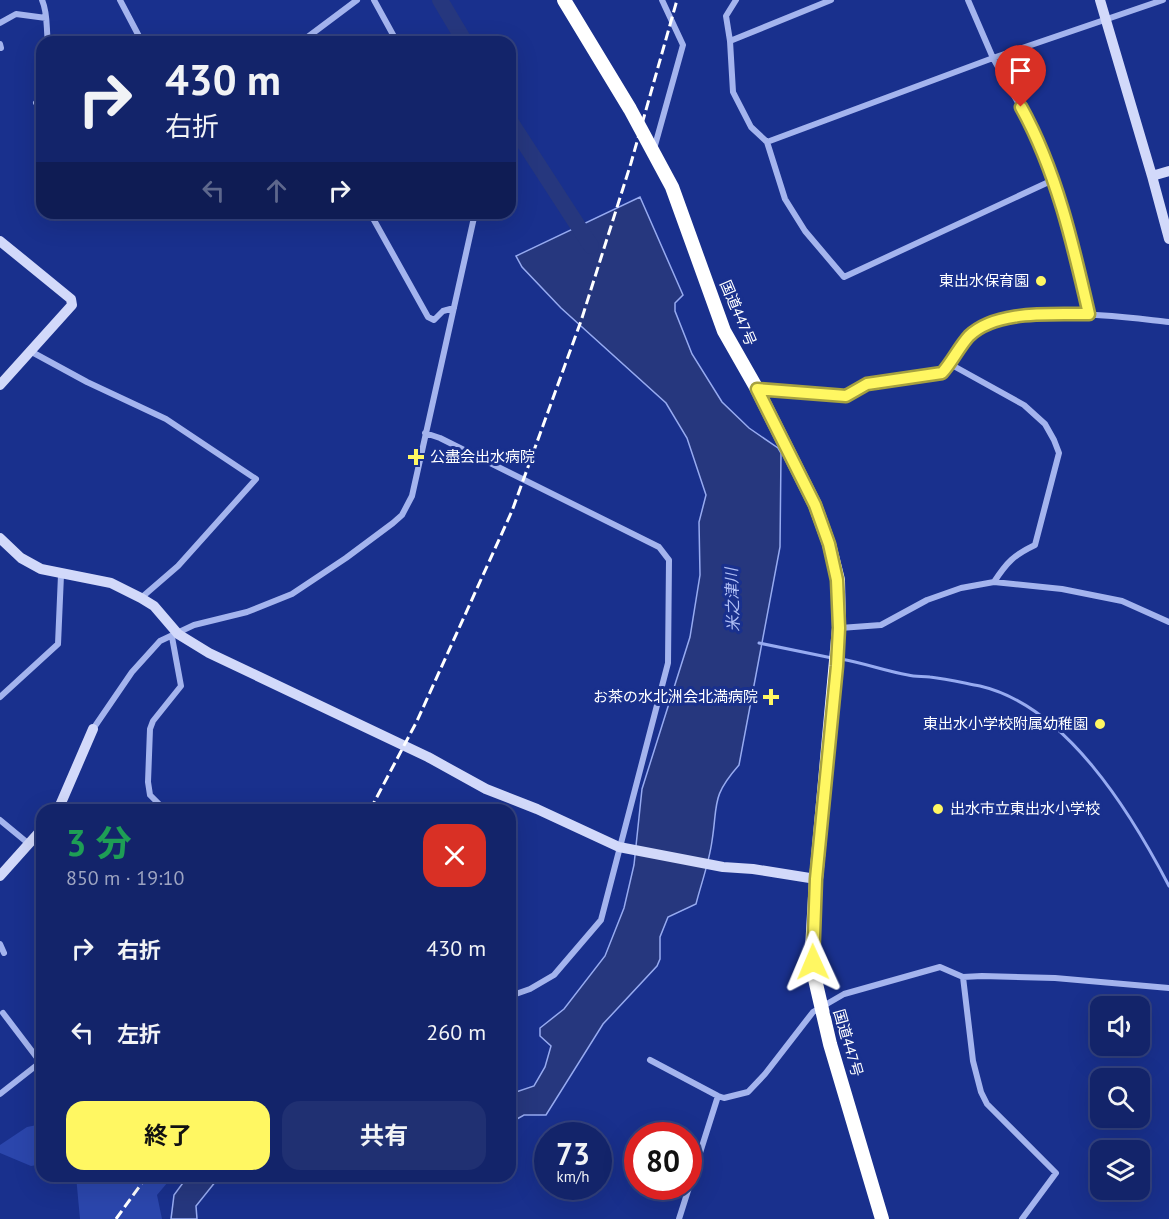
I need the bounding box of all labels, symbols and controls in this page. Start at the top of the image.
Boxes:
pin [995,45,1046,107]
text: 430 m [165,52,281,107]
icon: arrive [1004,54,1037,87]
icon: right [66,60,144,138]
text: 右折 [165,109,219,143]
icon: left [197,174,230,207]
icon: ahead [260,174,293,207]
icon: right [323,174,356,207]
place label: 東出水保育園 [939,271,1029,290]
marker: 東出水保育園 [1034,274,1048,288]
street label: 国道447号 [716,277,761,349]
place label: 公盡会出水病院 [430,447,535,466]
marker: 公盡会出水病院 [407,448,425,466]
water label: 米之津川 [721,566,743,632]
place label: お茶の水北洲会北満病院 [593,687,758,706]
marker: お茶の水北洲会北満病院 [762,688,780,706]
place label: 東出水小学校附属幼稚園 [923,714,1088,733]
marker: 東出水小学校附属幼稚園 [1093,717,1107,731]
place label: 出水市立東出水小学校 [950,799,1100,818]
marker: 出水市立東出水小学校 [931,802,945,816]
text: 3 分 [66,819,132,866]
button: close [423,824,486,887]
text: 850 m · 19:10 [66,865,184,891]
position arrow [781,930,845,994]
icon: right [66,932,99,965]
text: 430 m [426,934,486,962]
text: 右折 [117,936,161,964]
map controls [1090,996,1150,1200]
button: sound [1090,996,1150,1056]
street label: 国道447号 [830,1007,867,1079]
icon: left [66,1016,99,1049]
text: 260 m [426,1018,486,1046]
text: 左折 [117,1020,161,1048]
button: search [1090,1068,1150,1128]
button: 終了 [66,1101,270,1170]
button: 共有 [282,1101,486,1170]
speed limit sign: 80 [624,1122,702,1200]
text: 73 [556,1134,590,1173]
button: layers [1090,1140,1150,1200]
text: km/h [557,1167,589,1186]

